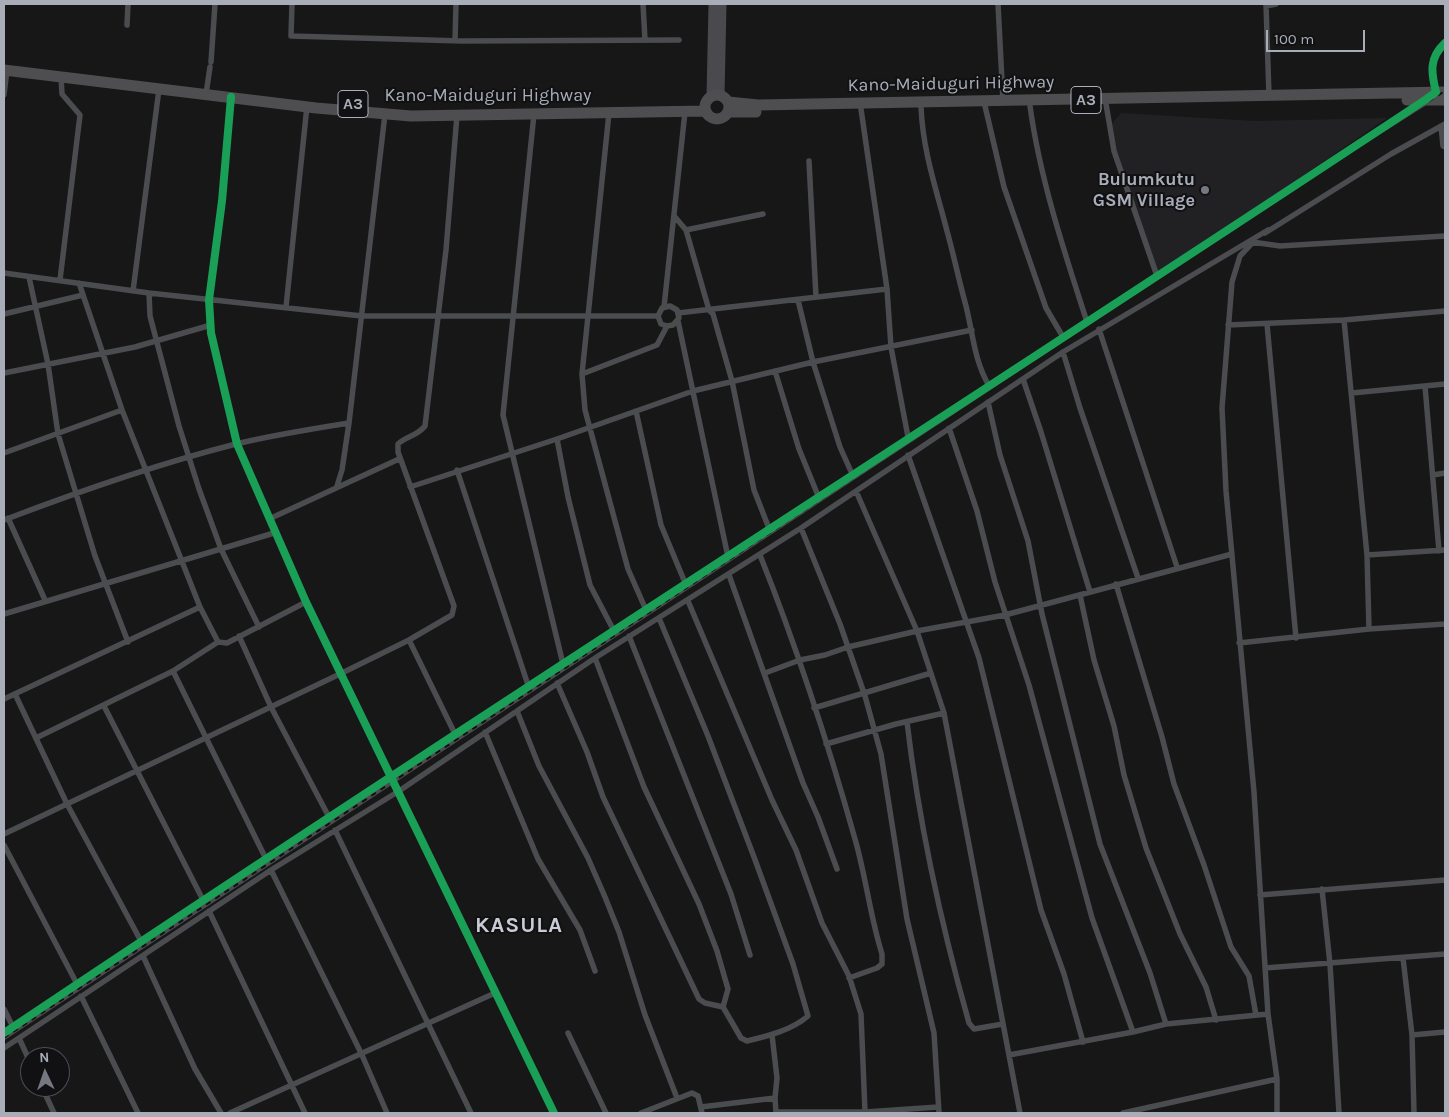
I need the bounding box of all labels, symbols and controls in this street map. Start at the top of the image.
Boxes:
scale bar [1269,20,1368,52]
text: 100 m [1274,30,1314,48]
street label: Kano-Maiduguri Highway [847,71,1055,97]
street label: Kano-Maiduguri Highway [385,85,591,107]
road number: A3 [1071,86,1101,114]
road number: A3 [338,90,368,118]
place label: Bulumkutu GSM Village [1093,169,1195,212]
marker: Bulumkutu GSM Village [1199,184,1211,196]
district label: KASULA [474,913,564,939]
north arrow [20,1047,70,1097]
text: N [39,1049,50,1066]

